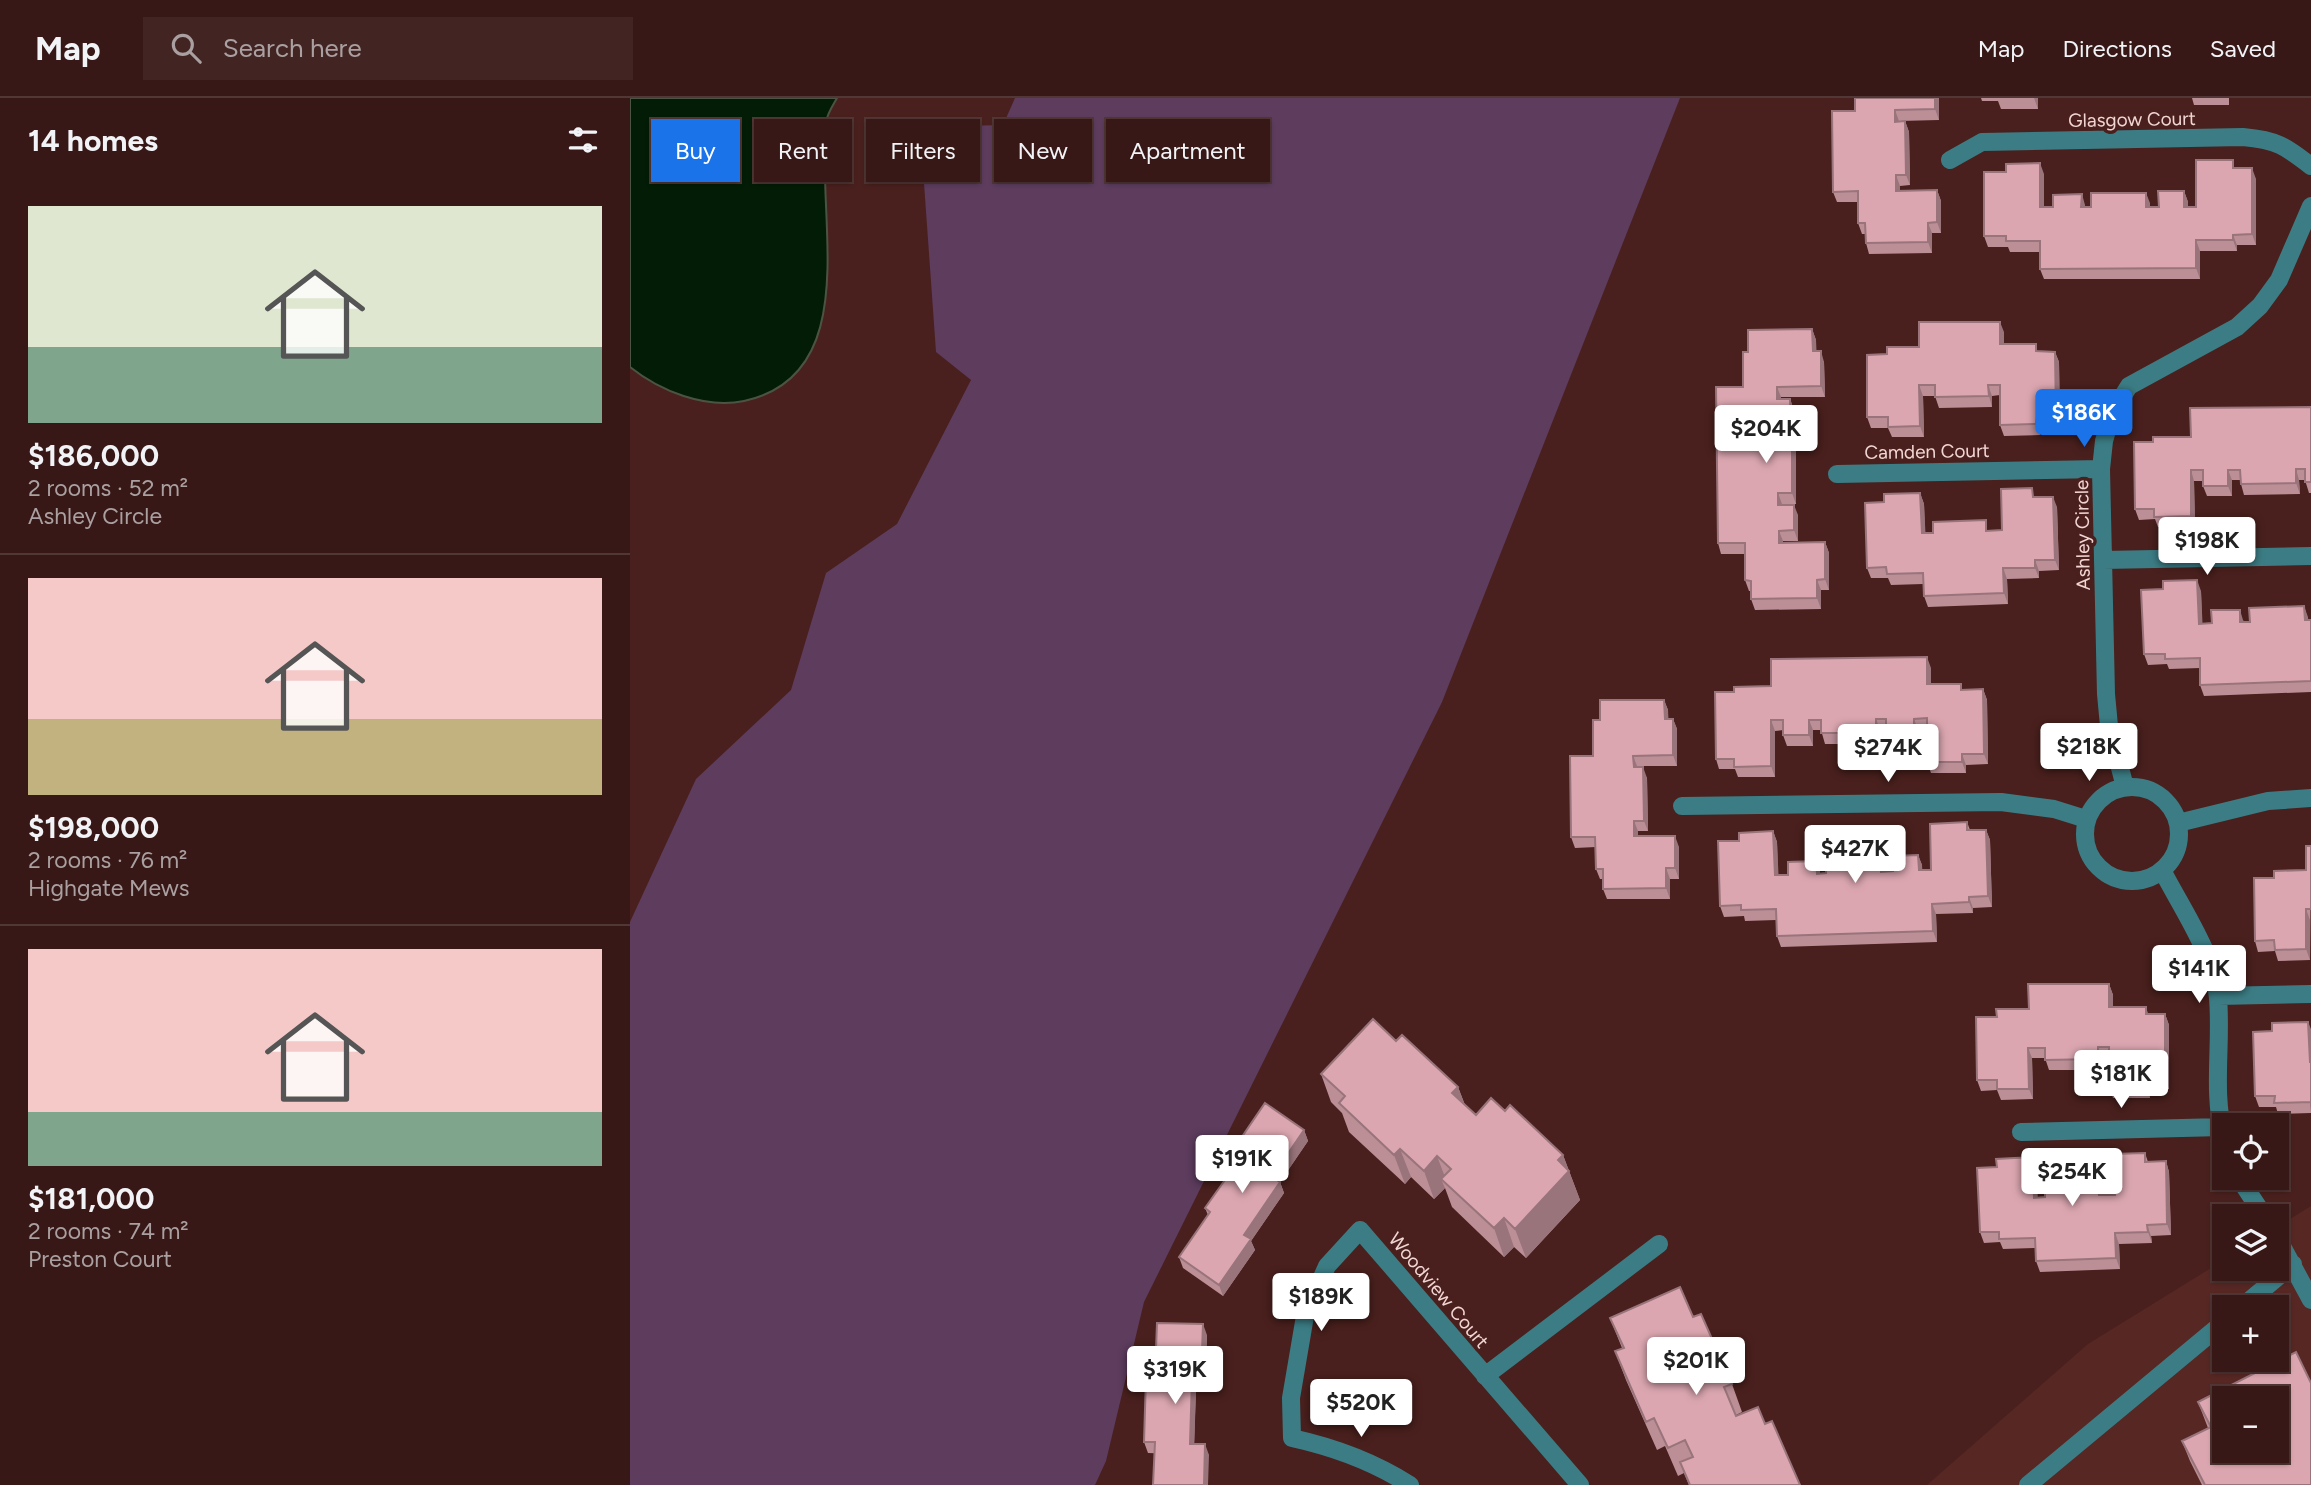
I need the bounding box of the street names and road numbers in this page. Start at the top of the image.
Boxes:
street label: Glasgow Court [2068,107,2196,132]
street label: Camden Court [1864,439,1990,464]
street label: Ashley Circle [2070,479,2095,591]
street label: Woodview Court [1384,1228,1494,1353]

